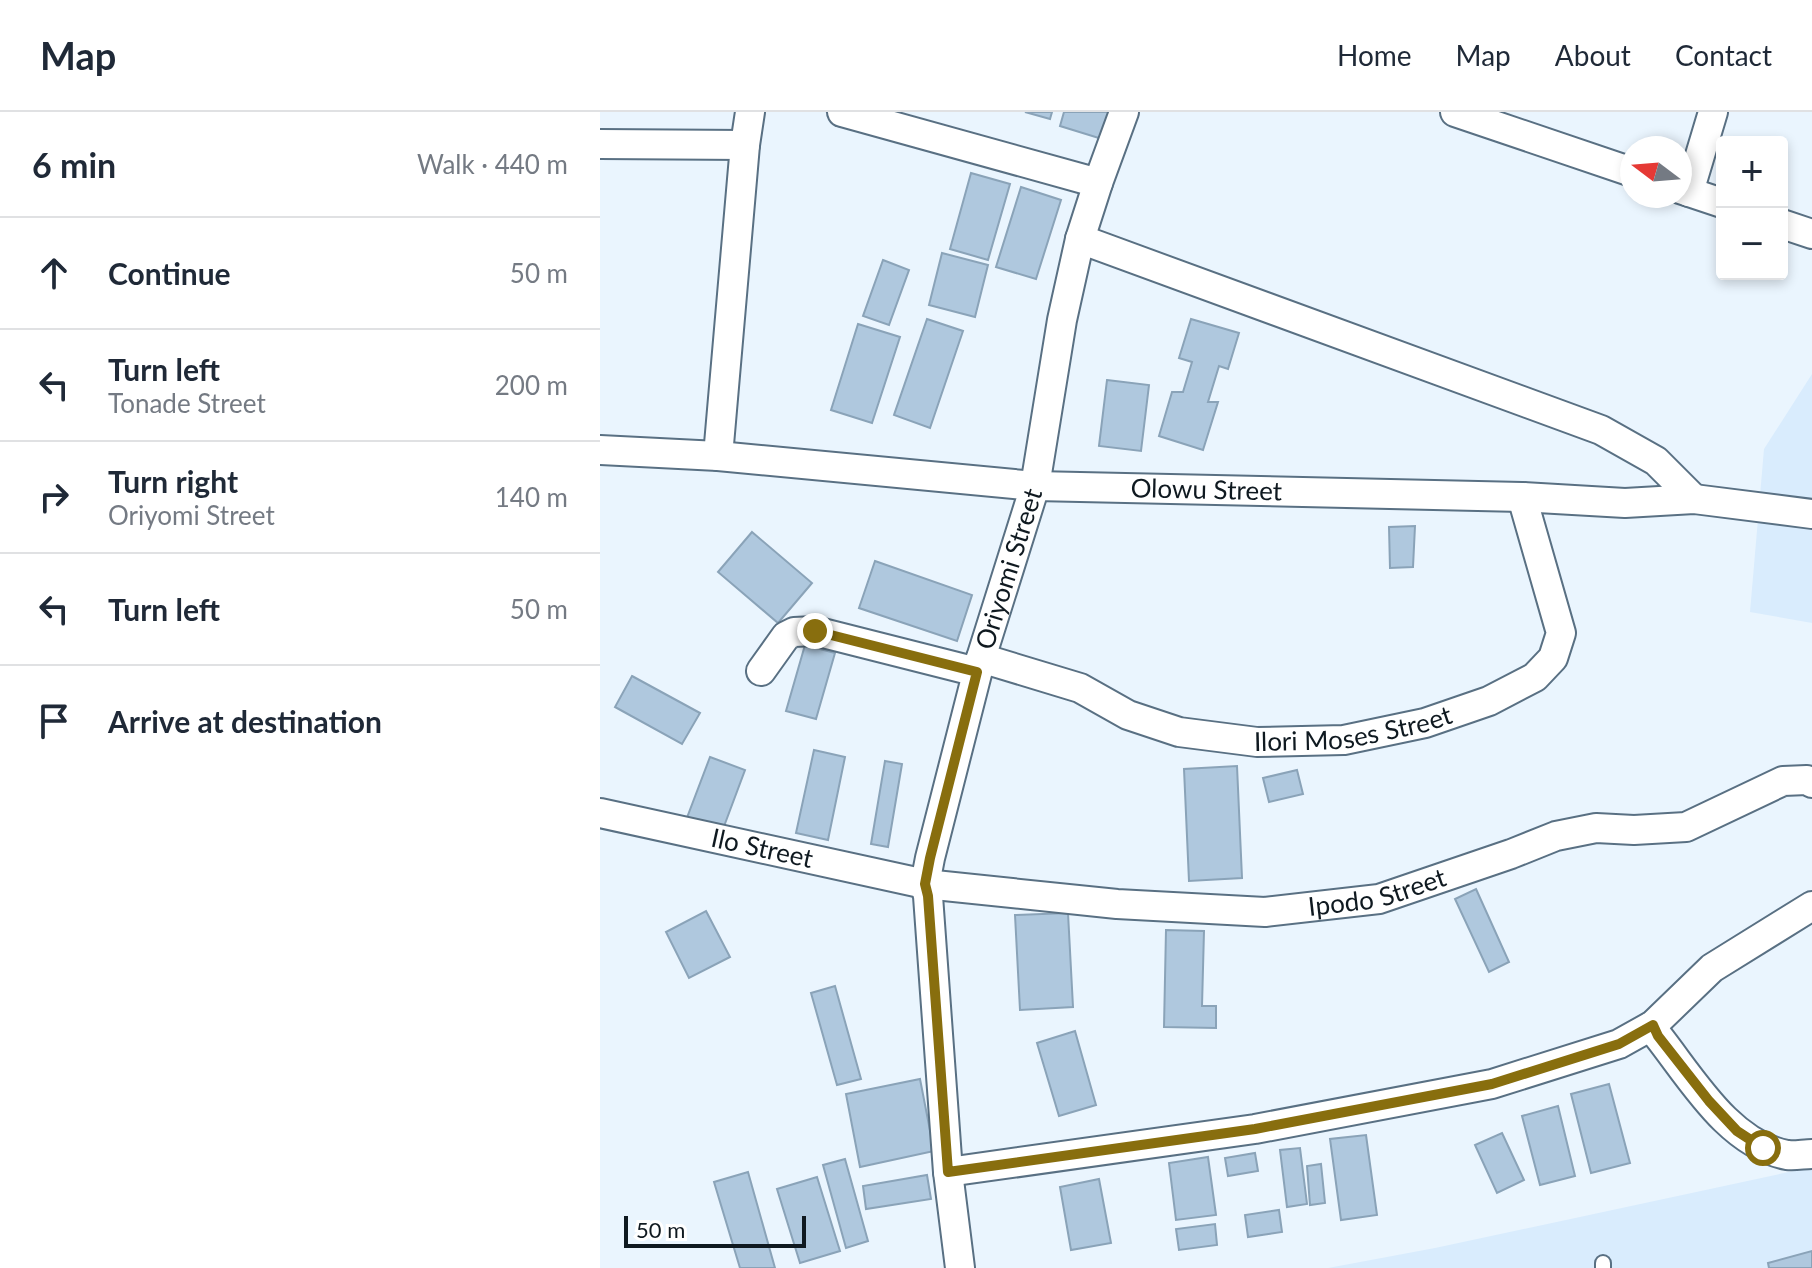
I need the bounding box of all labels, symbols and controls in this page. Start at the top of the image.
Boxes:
text: Map [40,32,116,78]
text: Home [1337,38,1412,72]
text: Map [1456,38,1511,72]
text: About [1555,38,1631,72]
text: Contact [1675,38,1772,72]
north arrow [1620,136,1692,208]
map controls [1716,136,1788,280]
button: + [1716,136,1788,208]
text: 6 min [32,144,116,185]
text: Walk · 440 m [417,148,568,180]
button: − [1716,208,1788,280]
icon: ahead [32,251,76,295]
text: Continue [108,255,231,291]
text: 50 m [510,257,568,289]
text: Turn left [108,351,220,387]
icon: left [32,363,76,407]
text: 200 m [495,369,568,401]
text: Tonade Street [108,387,266,419]
text: Turn right [108,463,238,499]
street label: Olowu Street [1130,471,1283,507]
icon: right [32,475,76,519]
text: 140 m [495,481,568,513]
street label: Oriyomi Street [968,484,1048,653]
text: Oriyomi Street [108,499,275,531]
icon: left [32,587,76,631]
text: Turn left [108,591,220,627]
text: 50 m [510,593,568,625]
route end [797,613,833,649]
street label: Ilori Moses Street [1254,698,1456,757]
icon: arrive [32,699,76,743]
text: Arrive at destination [108,703,382,739]
street label: Ilo Street [709,821,817,874]
street label: Ipodo Street [1306,860,1451,922]
route start [1745,1130,1781,1166]
scale bar [624,1212,806,1248]
text: 50 m [636,1216,685,1243]

